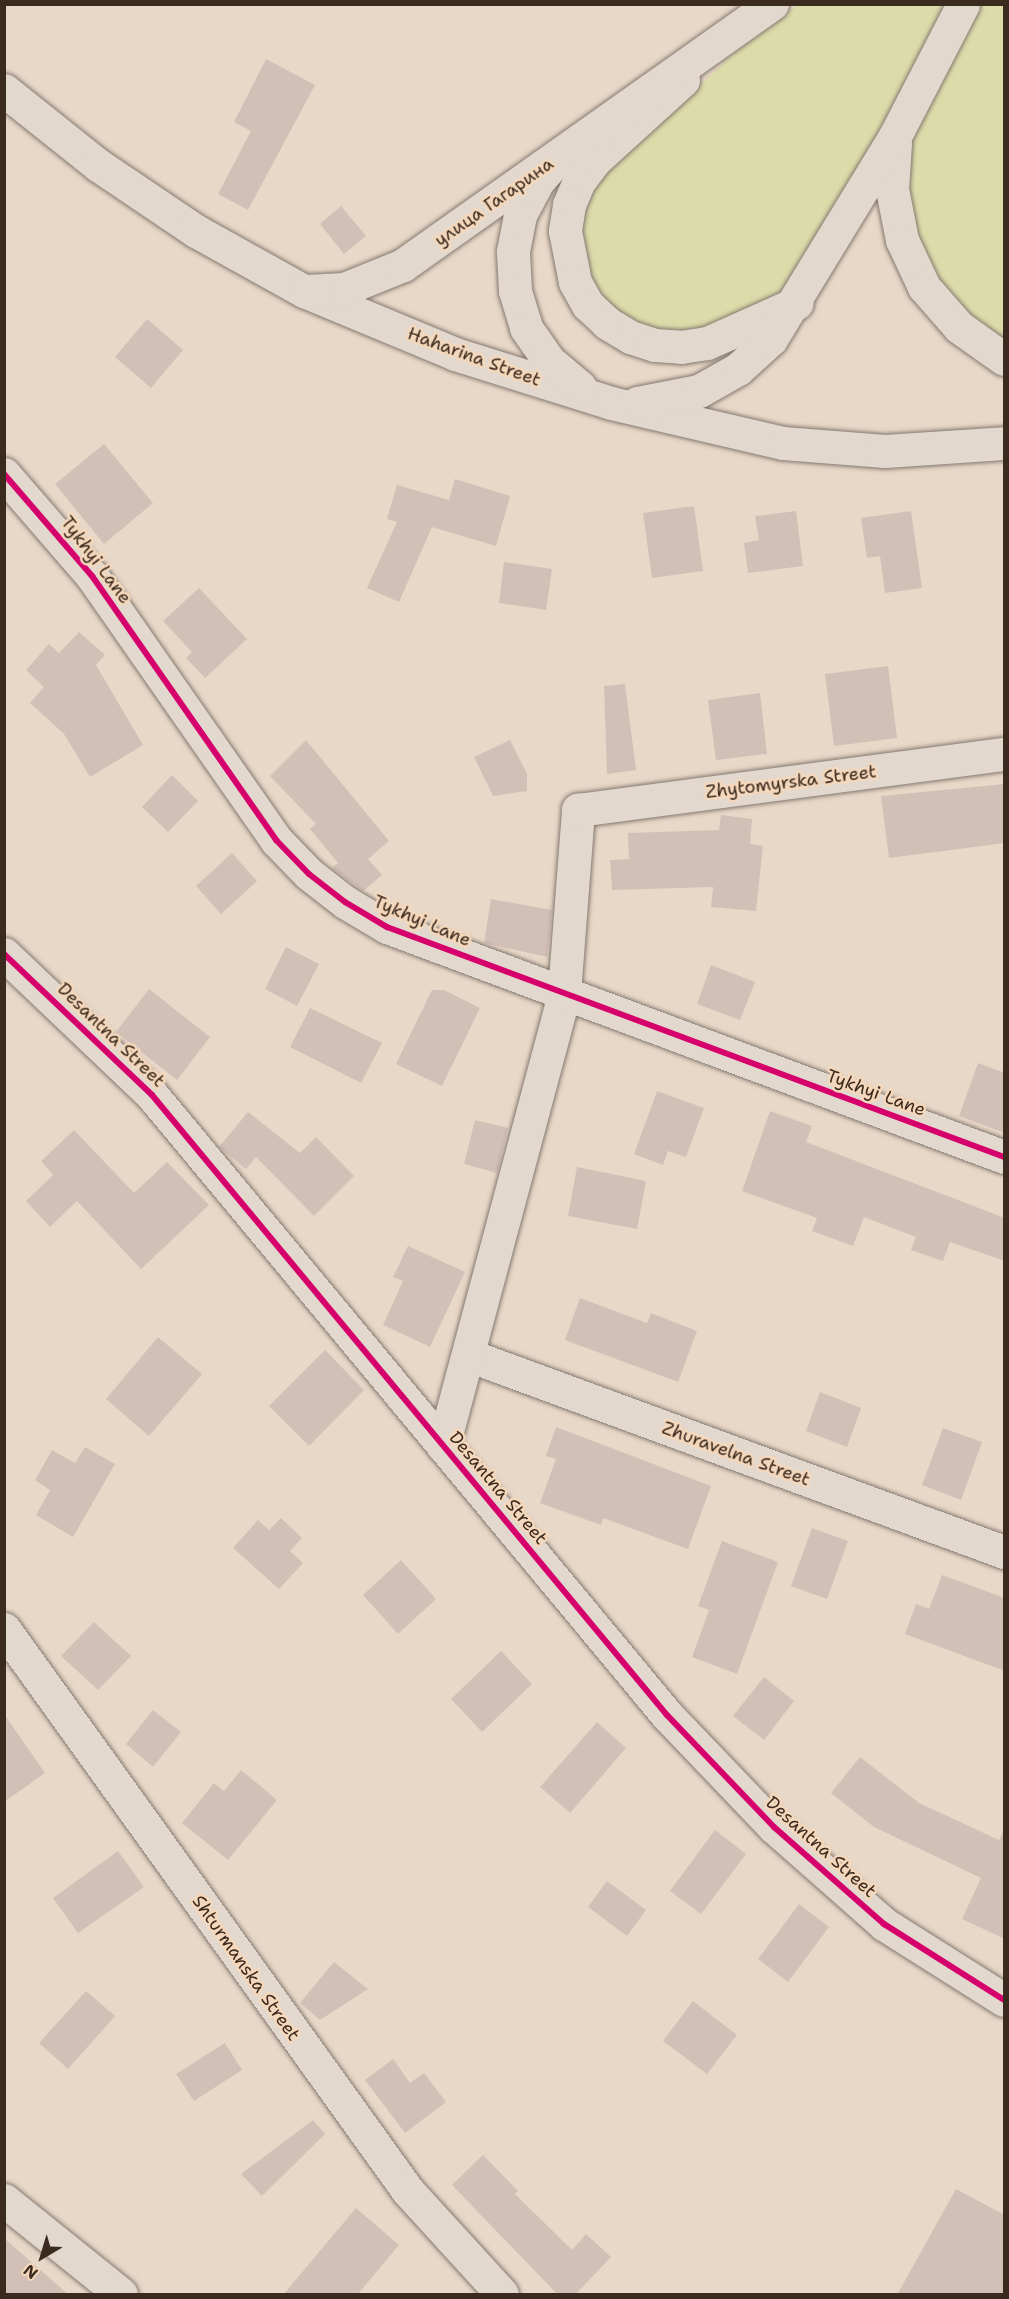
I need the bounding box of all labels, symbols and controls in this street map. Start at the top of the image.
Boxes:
street label: улица Гагарина [430,153,558,251]
street label: Haharina Street [405,323,543,391]
street label: Tykhyi Lane [56,512,136,608]
street label: Zhytomyrska Street [704,761,878,803]
street label: Tykhyi Lane [370,891,474,951]
street label: Desantna Street [53,978,169,1092]
street label: Tykhyi Lane [824,1065,928,1121]
street label: Zhuravelna Street [659,1417,813,1491]
street label: Desantna Street [444,1427,552,1549]
street label: Desantna Street [761,1792,881,1902]
street label: Shturmanska Street [188,1891,304,2045]
north arrow [12,2227,72,2287]
text: N [19,2259,42,2284]

